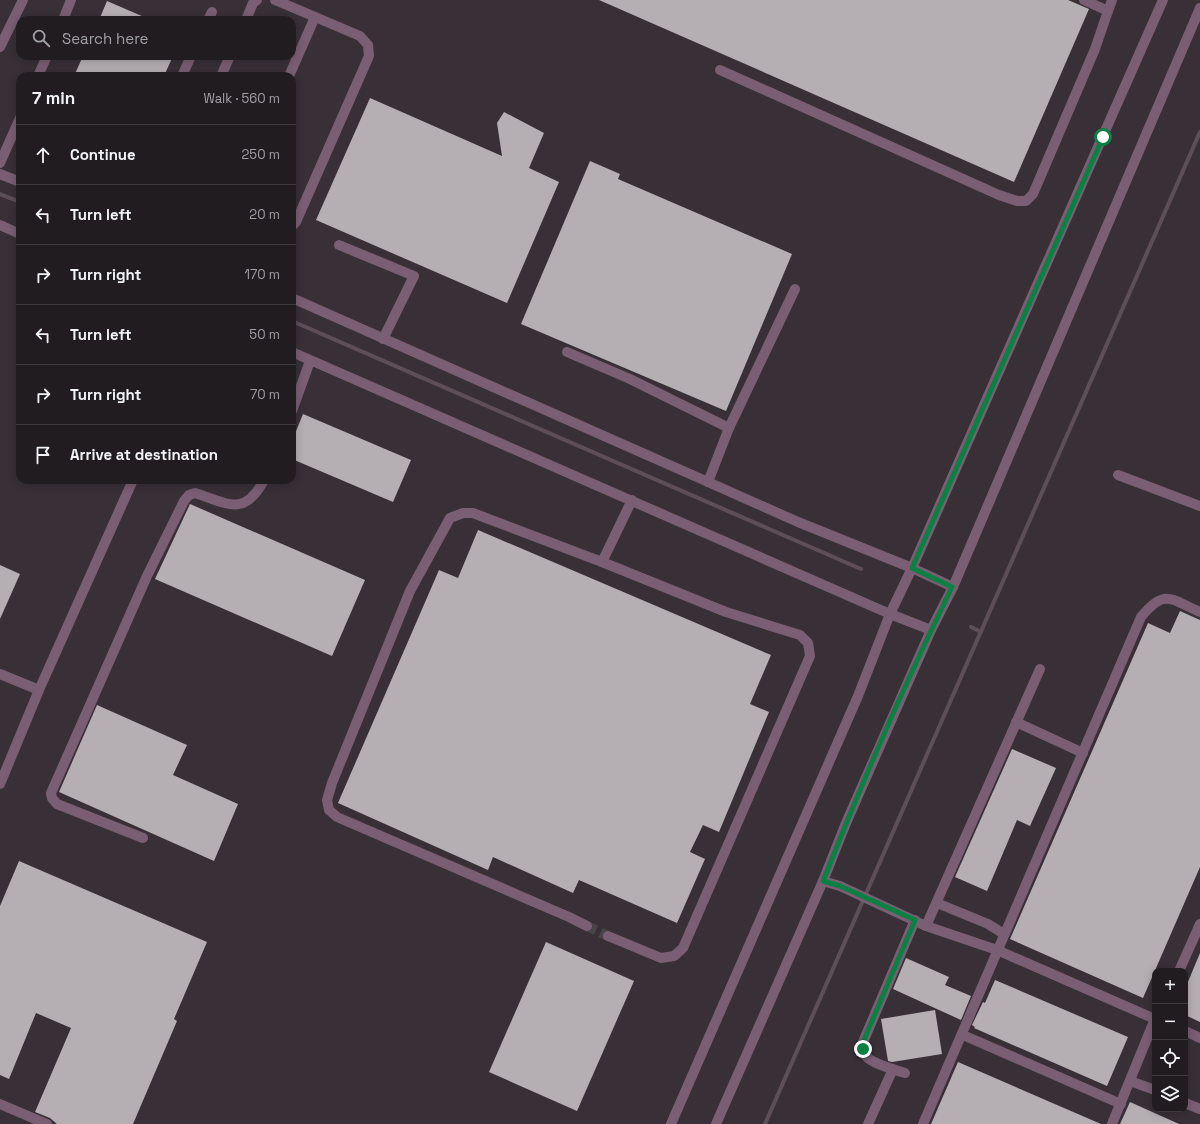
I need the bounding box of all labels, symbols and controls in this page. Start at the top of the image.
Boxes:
search box [16,16,296,60]
icon: search [30,27,52,49]
text: Search here [62,29,148,48]
text: 7 min [32,87,75,109]
text: Walk · 560 m [203,90,280,107]
route start [1094,128,1112,146]
icon: ahead [32,144,54,166]
text: Continue [70,145,136,164]
text: 250 m [242,146,280,163]
icon: left [32,204,54,226]
text: Turn left [70,205,132,224]
text: 20 m [249,206,280,223]
icon: right [32,264,54,286]
text: Turn right [70,265,141,284]
text: 170 m [244,266,280,283]
icon: left [32,324,54,346]
text: Turn left [70,325,132,344]
text: 50 m [249,326,280,343]
icon: right [32,384,54,406]
text: Turn right [70,385,141,404]
text: 70 m [250,386,280,403]
icon: arrive [32,444,54,466]
text: Arrive at destination [70,445,218,464]
map controls [1152,968,1188,1112]
button: + [1152,968,1188,1004]
button: − [1152,1004,1188,1040]
route end [854,1040,872,1058]
button: locate [1152,1040,1188,1076]
button: layers [1152,1076,1188,1112]

